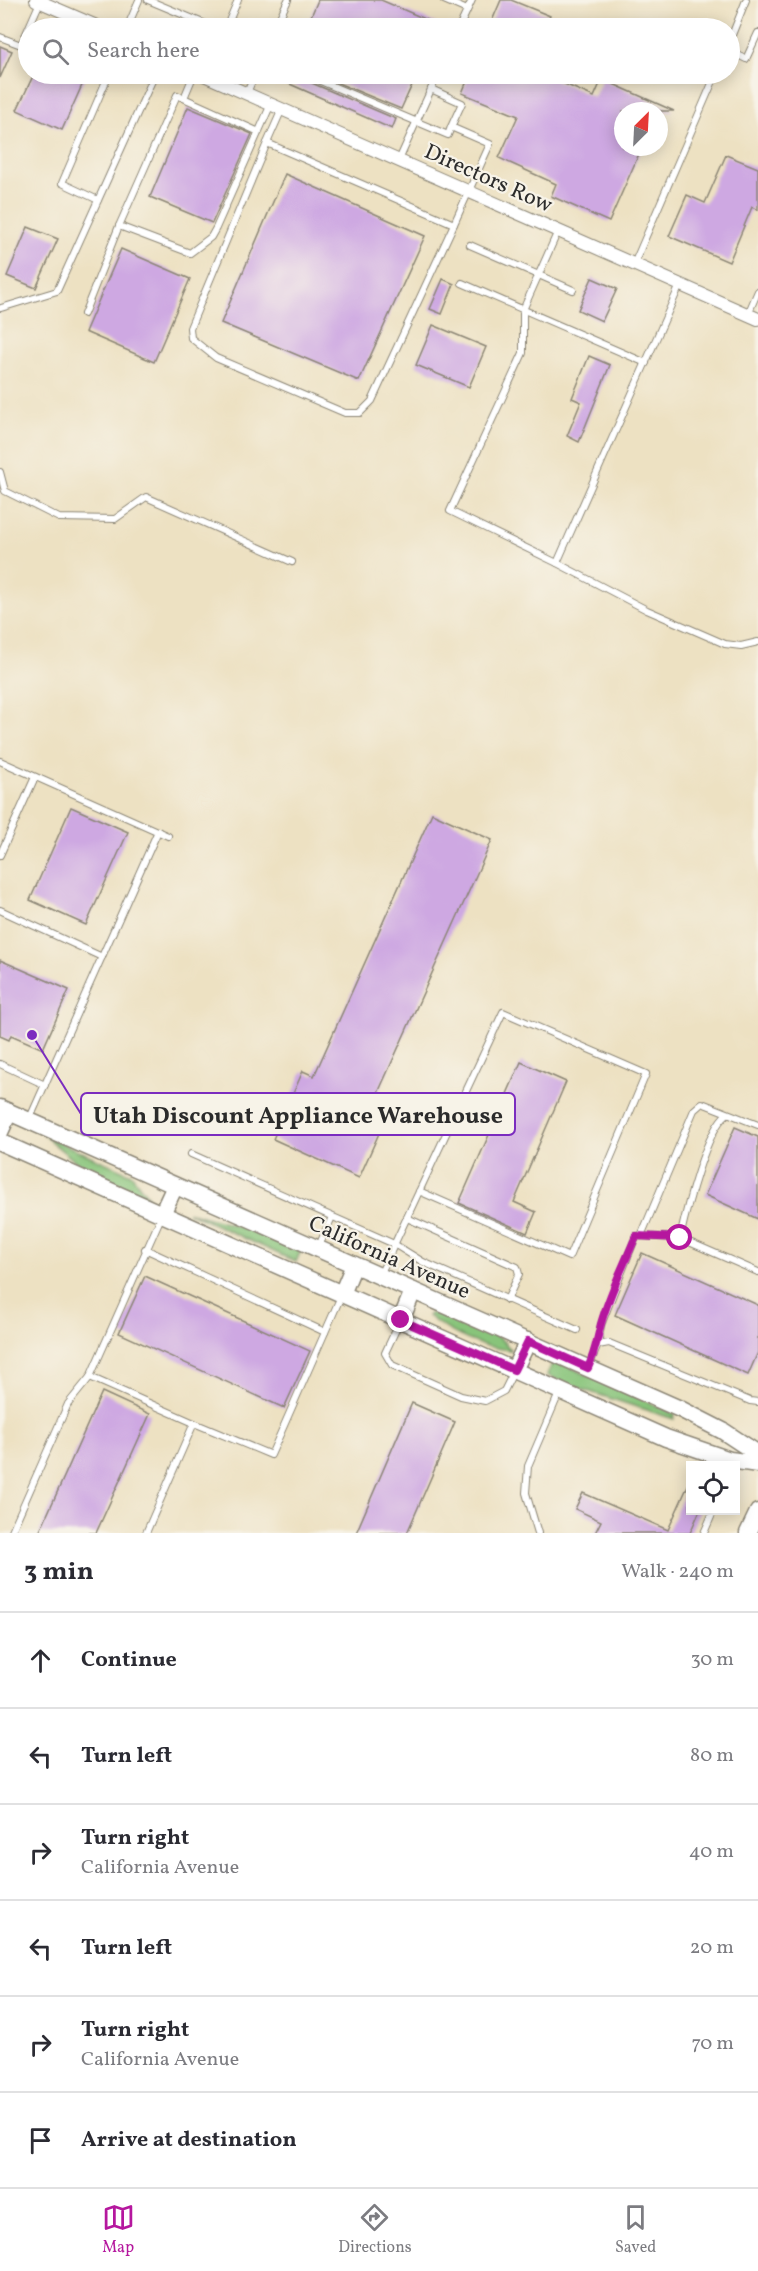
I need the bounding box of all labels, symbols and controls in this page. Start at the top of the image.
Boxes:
search box [18,18,740,84]
icon: search [39,35,72,68]
text: Search here [87,36,200,67]
north arrow [614,102,668,156]
street label: Directors Row [419,137,557,221]
callout: Utah Discount Appliance Warehouse [81,1093,515,1135]
text: Utah Discount Appliance Warehouse [93,1100,503,1134]
street label: California Avenue [303,1209,475,1308]
route start [666,1224,692,1250]
route end [387,1306,413,1332]
map controls [686,1461,740,1515]
button: locate [686,1461,740,1515]
text: 3 min [24,1554,94,1590]
text: Walk · 240 m [621,1558,734,1586]
icon: ahead [24,1644,57,1677]
text: Continue [81,1645,177,1676]
text: 30 m [690,1646,734,1674]
icon: left [24,1740,57,1773]
text: Turn left [81,1741,172,1772]
text: 80 m [690,1742,734,1770]
text: Turn right [81,1823,189,1854]
icon: right [24,1836,57,1869]
text: 40 m [689,1838,734,1866]
text: California Avenue [81,1854,239,1882]
icon: left [24,1932,57,1965]
text: Turn left [81,1933,172,1964]
text: 20 m [690,1934,734,1962]
text: Turn right [81,2015,189,2046]
icon: right [24,2028,57,2061]
text: 70 m [691,2030,734,2058]
text: California Avenue [81,2046,239,2074]
icon: arrive [24,2124,57,2157]
text: Arrive at destination [81,2125,297,2156]
tab: Map [102,2201,135,2259]
tab: Directions [338,2201,412,2259]
tab: Saved [615,2201,656,2259]

